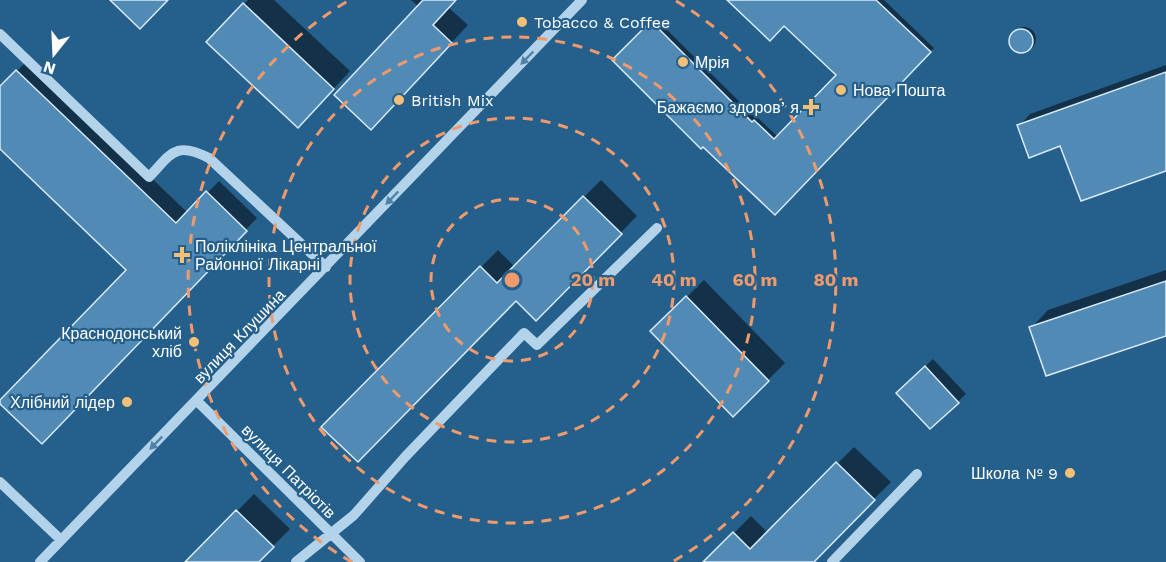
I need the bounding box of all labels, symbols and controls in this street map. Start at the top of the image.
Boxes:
place label: Tobacco & Coffee [534,13,670,32]
marker: Tobacco & Coffee [515,15,529,29]
north arrow [24,24,84,84]
one-way arrow [520,50,534,65]
place label: Мрія [695,53,729,72]
marker: Мрія [676,55,690,69]
text: N [41,57,58,79]
place label: Нова Пошта [853,81,946,100]
marker: Нова Пошта [834,83,848,97]
place label: British Mix [411,91,493,110]
marker: British Mix [392,93,406,107]
place label: Бажаємо здоровʼя [657,98,799,117]
marker: Бажаємо здоровʼя [804,100,818,114]
one-way arrow [385,191,399,206]
place label: Поліклініка Центральної Районної Лікарні [195,237,377,274]
marker: Поліклініка Центральної Районної Лікарні [173,246,191,264]
text: 20 m [571,269,615,290]
text: 40 m [651,269,697,290]
text: 60 m [733,269,777,290]
text: 80 m [814,269,858,290]
centre of rings [502,270,522,290]
street label: вулиця Клушина [190,285,289,387]
place label: Краснодонський хліб [61,324,182,361]
marker: Краснодонський хліб [187,335,201,349]
place label: Хлібний лідер [10,393,115,412]
marker: Хлібний лідер [120,395,134,409]
street label: вулиця Патріотів [238,420,340,522]
one-way arrow [150,436,164,450]
place label: Школа № 9 [971,464,1058,483]
marker: Школа № 9 [1063,466,1077,480]

